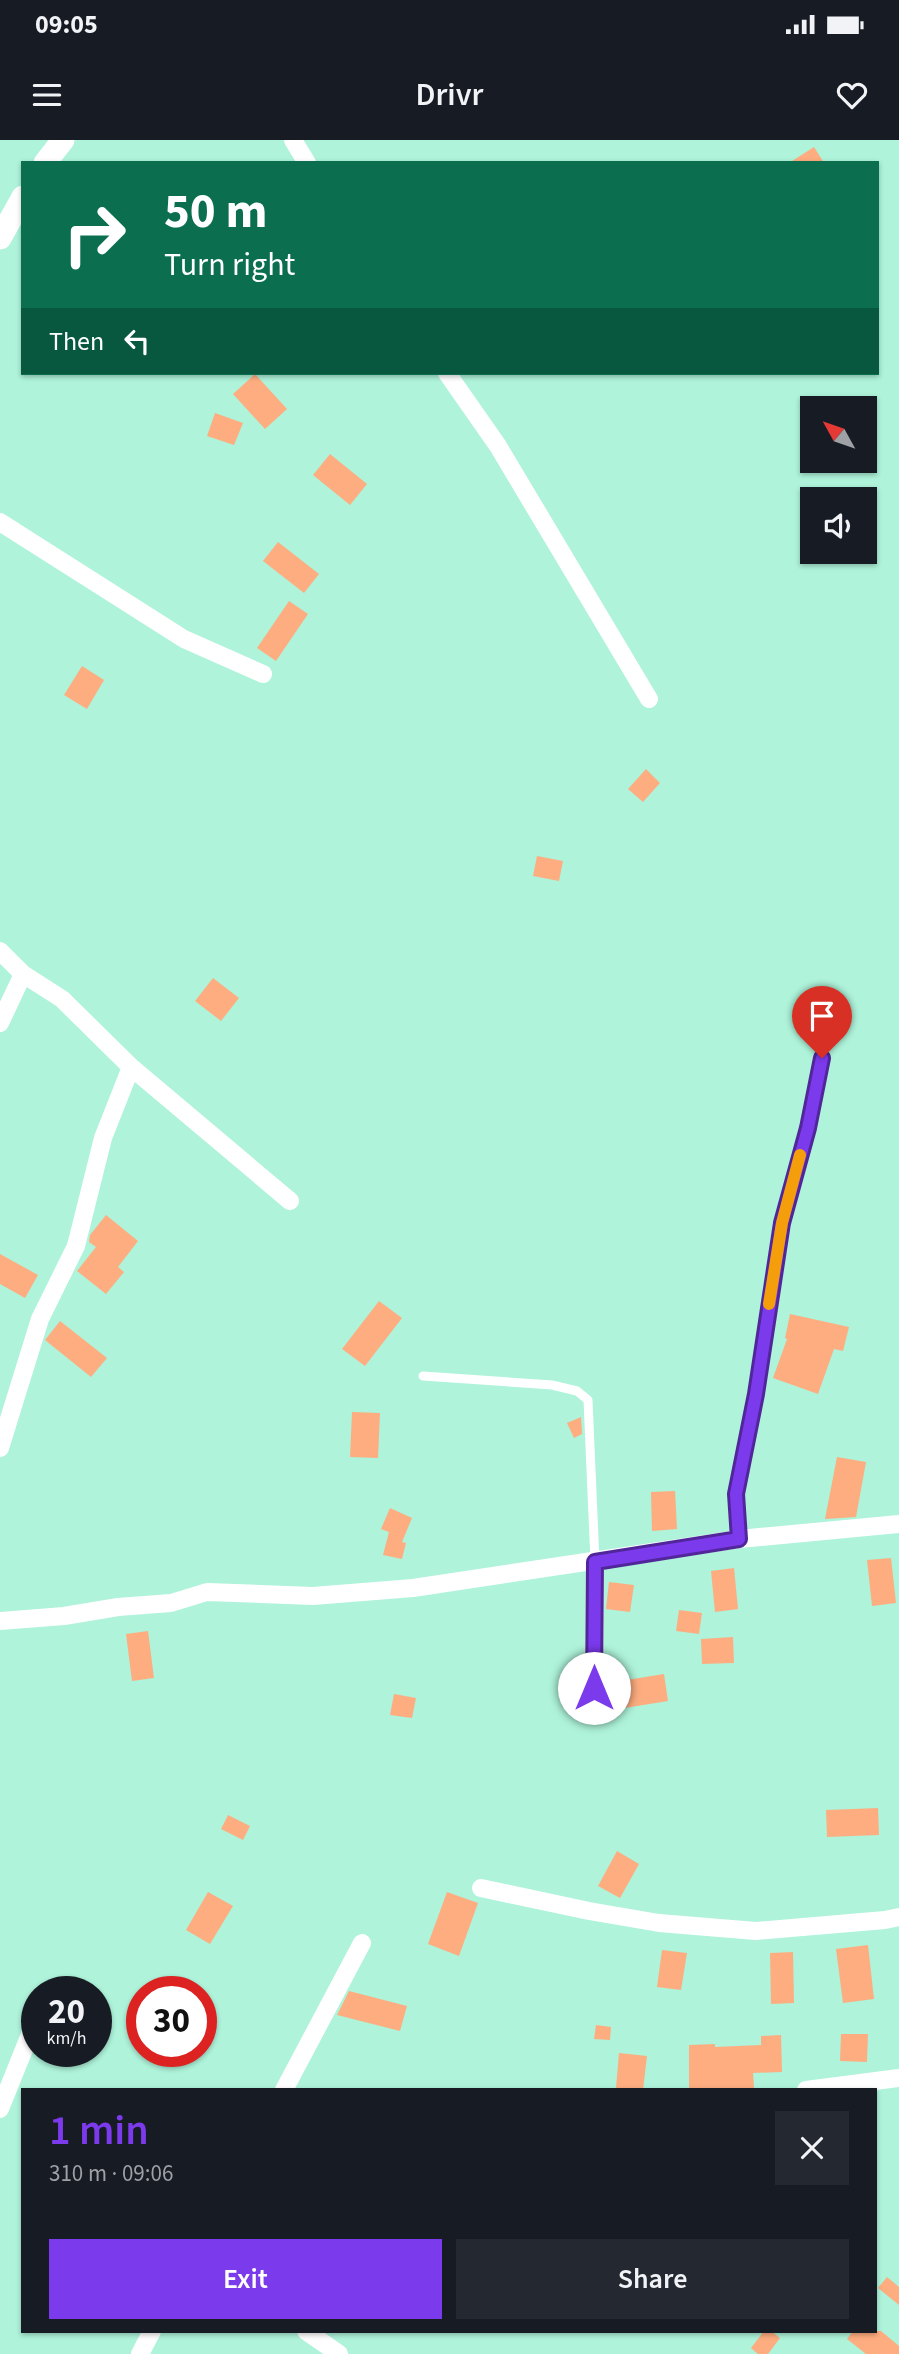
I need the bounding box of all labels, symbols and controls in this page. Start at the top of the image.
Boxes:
text: 09:05 [35,6,98,43]
text: Drivr [415,72,484,118]
icon: menu [28,76,66,114]
icon: heart [833,76,871,114]
text: 50 m [164,177,268,247]
icon: right [49,189,140,280]
text: Turn right [164,242,295,288]
icon: left [118,322,156,360]
text: Then [49,323,104,360]
north arrow [800,396,877,472]
map controls [800,396,877,564]
button: sound [800,487,877,564]
pin [792,986,852,1058]
icon: arrive [803,997,841,1035]
position arrow [557,1651,631,1725]
speed limit sign: 30 [126,1976,217,2067]
text: 20 [48,1987,85,2037]
text: km/h [47,2026,86,2051]
text: 1 min [49,2101,149,2161]
button: close [775,2111,849,2185]
text: 310 m · 09:06 [49,2157,173,2190]
button: Exit [49,2239,442,2319]
button: Share [456,2239,849,2319]

